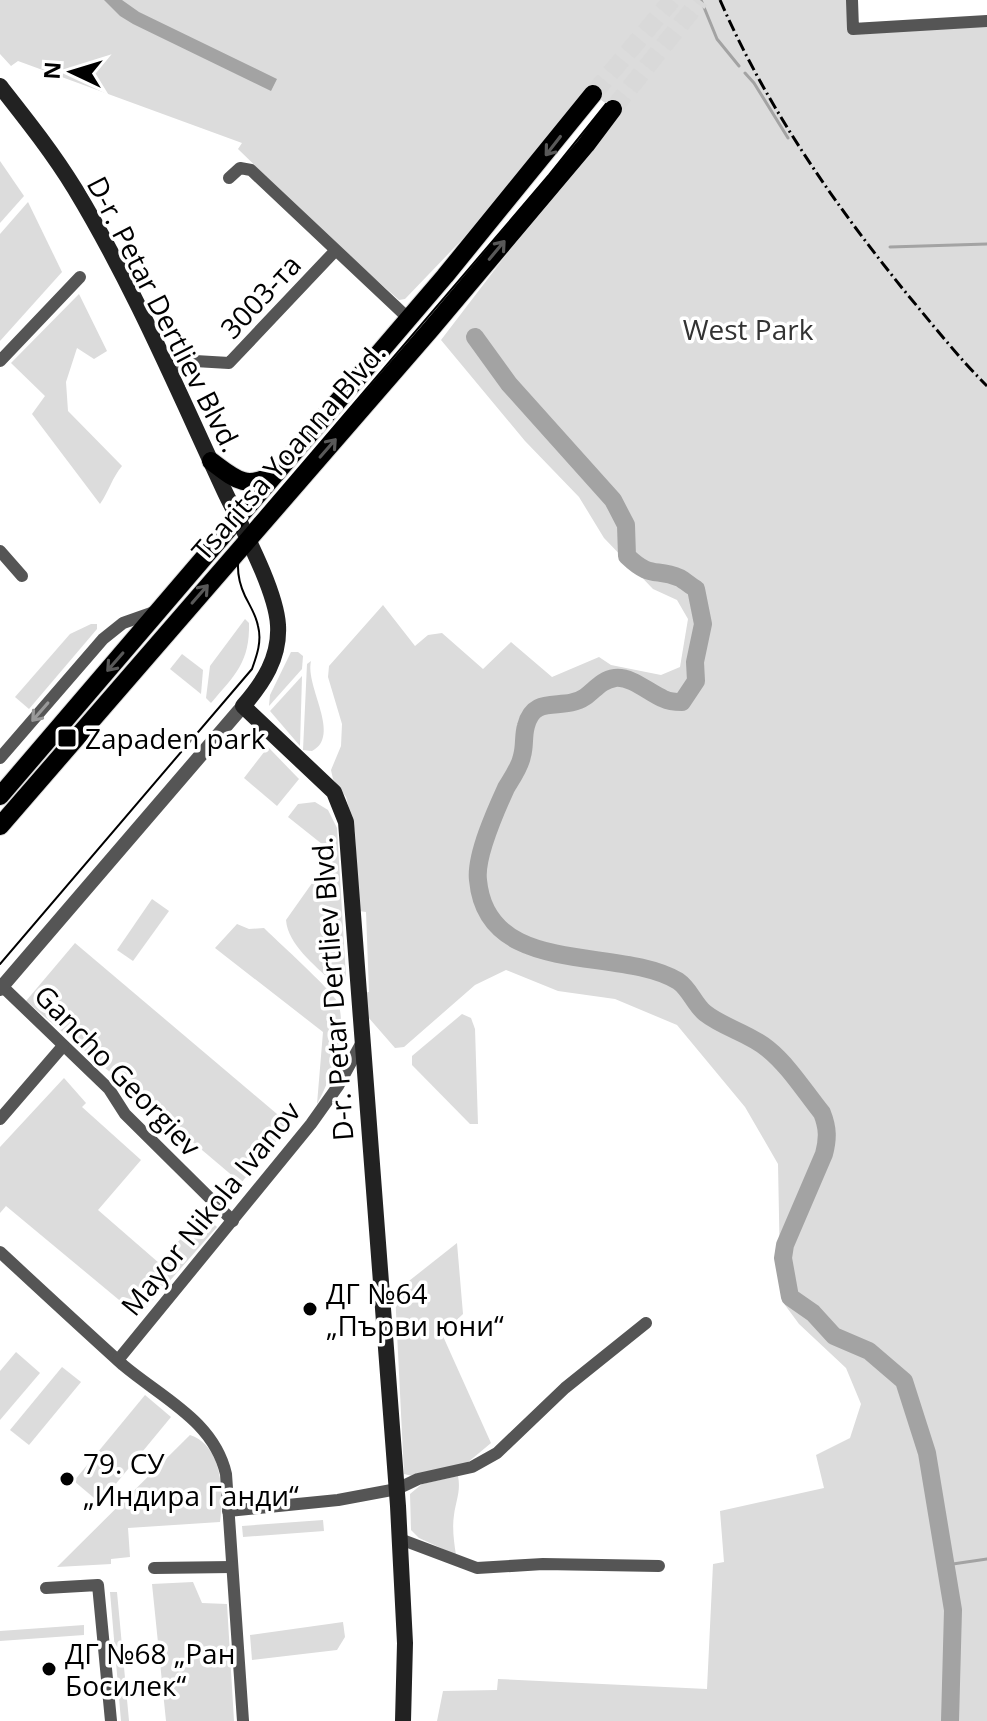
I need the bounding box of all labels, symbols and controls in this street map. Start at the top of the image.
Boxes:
north arrow [32,32,112,112]
text: N [35,61,67,81]
one-way arrow [544,135,561,156]
street label: D-r. Petar Dertliev Blvd. [79,170,251,458]
one-way arrow [488,241,506,261]
street label: 3003-та [211,246,309,346]
park label: West Park [683,310,814,348]
street label: Tsaritsa Yoanna Blvd. [183,334,393,568]
one-way arrow [319,439,337,459]
one-way arrow [190,585,208,605]
one-way arrow [106,651,124,672]
one-way arrow [31,702,49,722]
place label: Zapaden park [85,719,266,757]
marker: Zapaden park [56,727,78,749]
street label: D-r. Petar Dertliev Blvd. [302,836,362,1142]
street label: Gancho Georgiev [26,976,210,1164]
street label: Mayor Nikola Ivanov [112,1093,308,1323]
place label: ДГ №64 „Първи юни“ [326,1274,504,1344]
marker: ДГ №64 „Първи юни“ [301,1300,319,1318]
place label: 79. СУ „Индира Ганди“ [83,1444,299,1514]
marker: 79. СУ „Индира Ганди“ [58,1470,76,1488]
place label: ДГ №68 „Ран Босилек“ [65,1634,235,1704]
marker: ДГ №68 „Ран Босилек“ [40,1660,58,1678]

